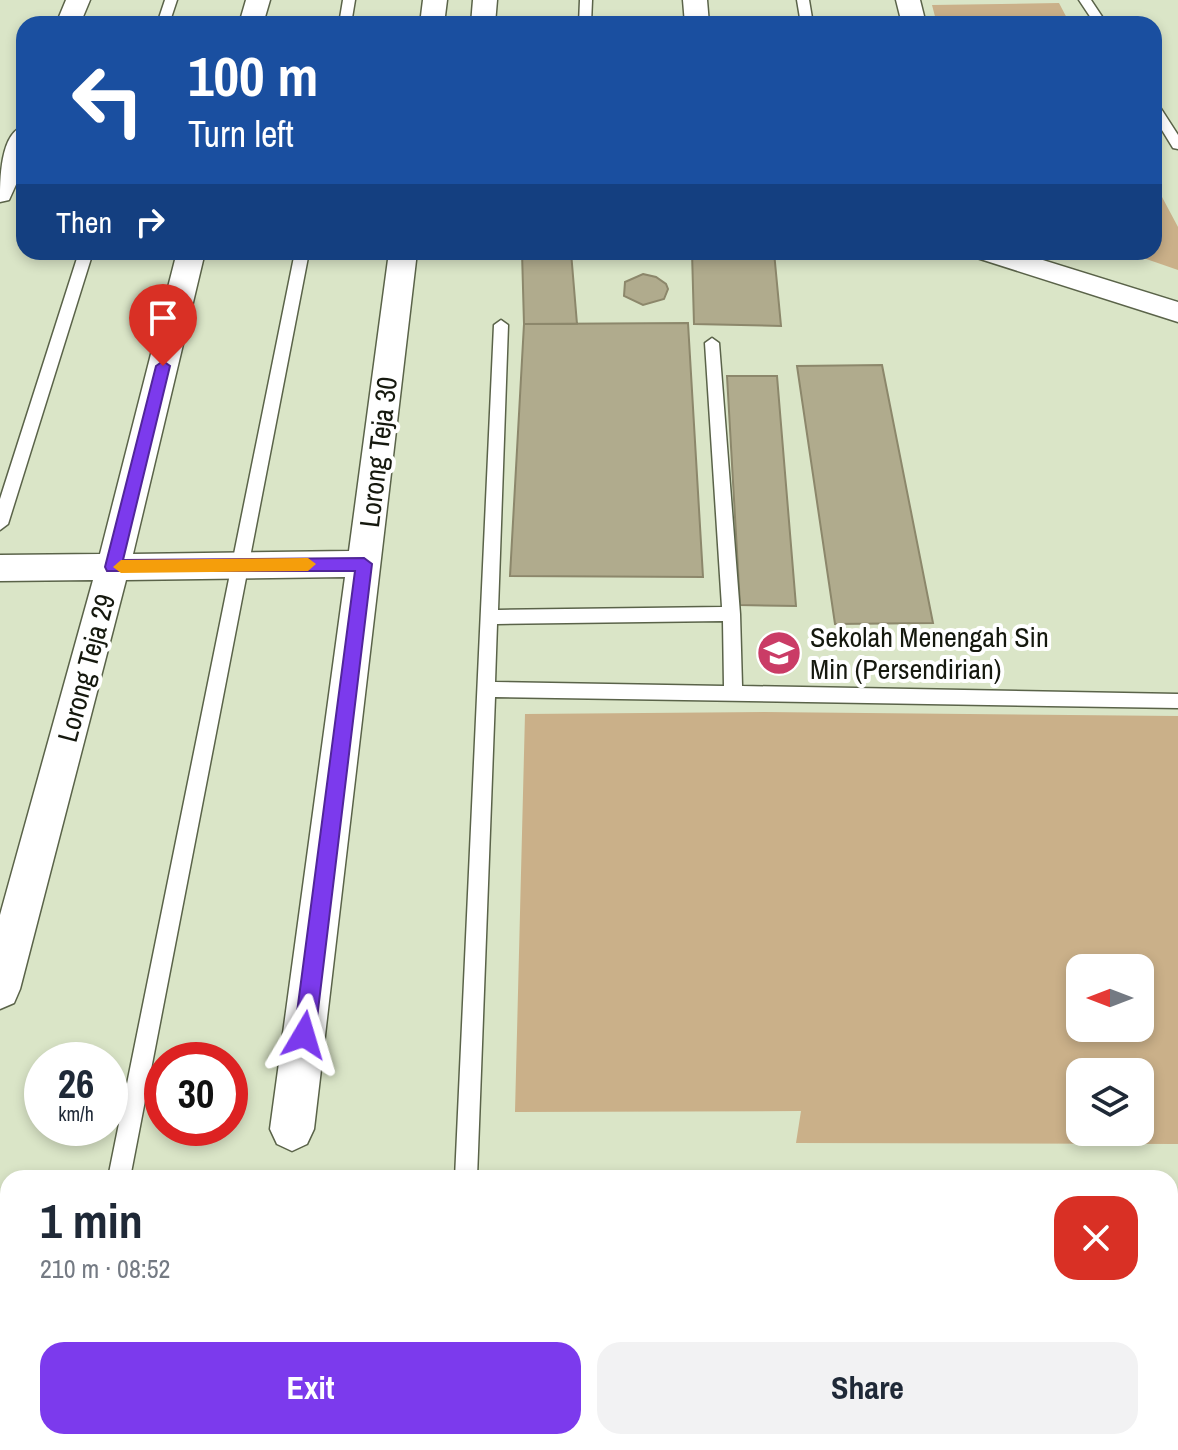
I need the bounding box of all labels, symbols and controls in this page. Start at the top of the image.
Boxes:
text: 100 m [188,38,318,113]
icon: left [56,48,160,152]
text: Turn left [188,110,294,158]
icon: right [128,200,172,244]
text: Then [56,202,112,242]
pin [129,284,197,366]
icon: arrive [141,296,185,340]
street label: Lorong Teja 30 [350,374,406,530]
street label: Lorong Teja 29 [48,590,124,746]
place label: Sekolah Menengah Sin Min (Persendirian) [810,618,1049,688]
school or university icon: Sekolah Menengah Sin Min (Persendirian) [755,629,803,677]
north arrow [1066,954,1154,1042]
map controls [1066,954,1154,1146]
position arrow [262,993,346,1077]
speed limit sign: 30 [144,1042,248,1146]
text: 26 [58,1057,94,1110]
button: layers [1066,1058,1154,1146]
text: km/h [58,1100,94,1127]
text: 1 min [40,1188,143,1253]
button: close [1054,1196,1138,1280]
text: 210 m · 08:52 [40,1251,170,1286]
button: Exit [40,1342,581,1434]
button: Share [597,1342,1138,1434]

